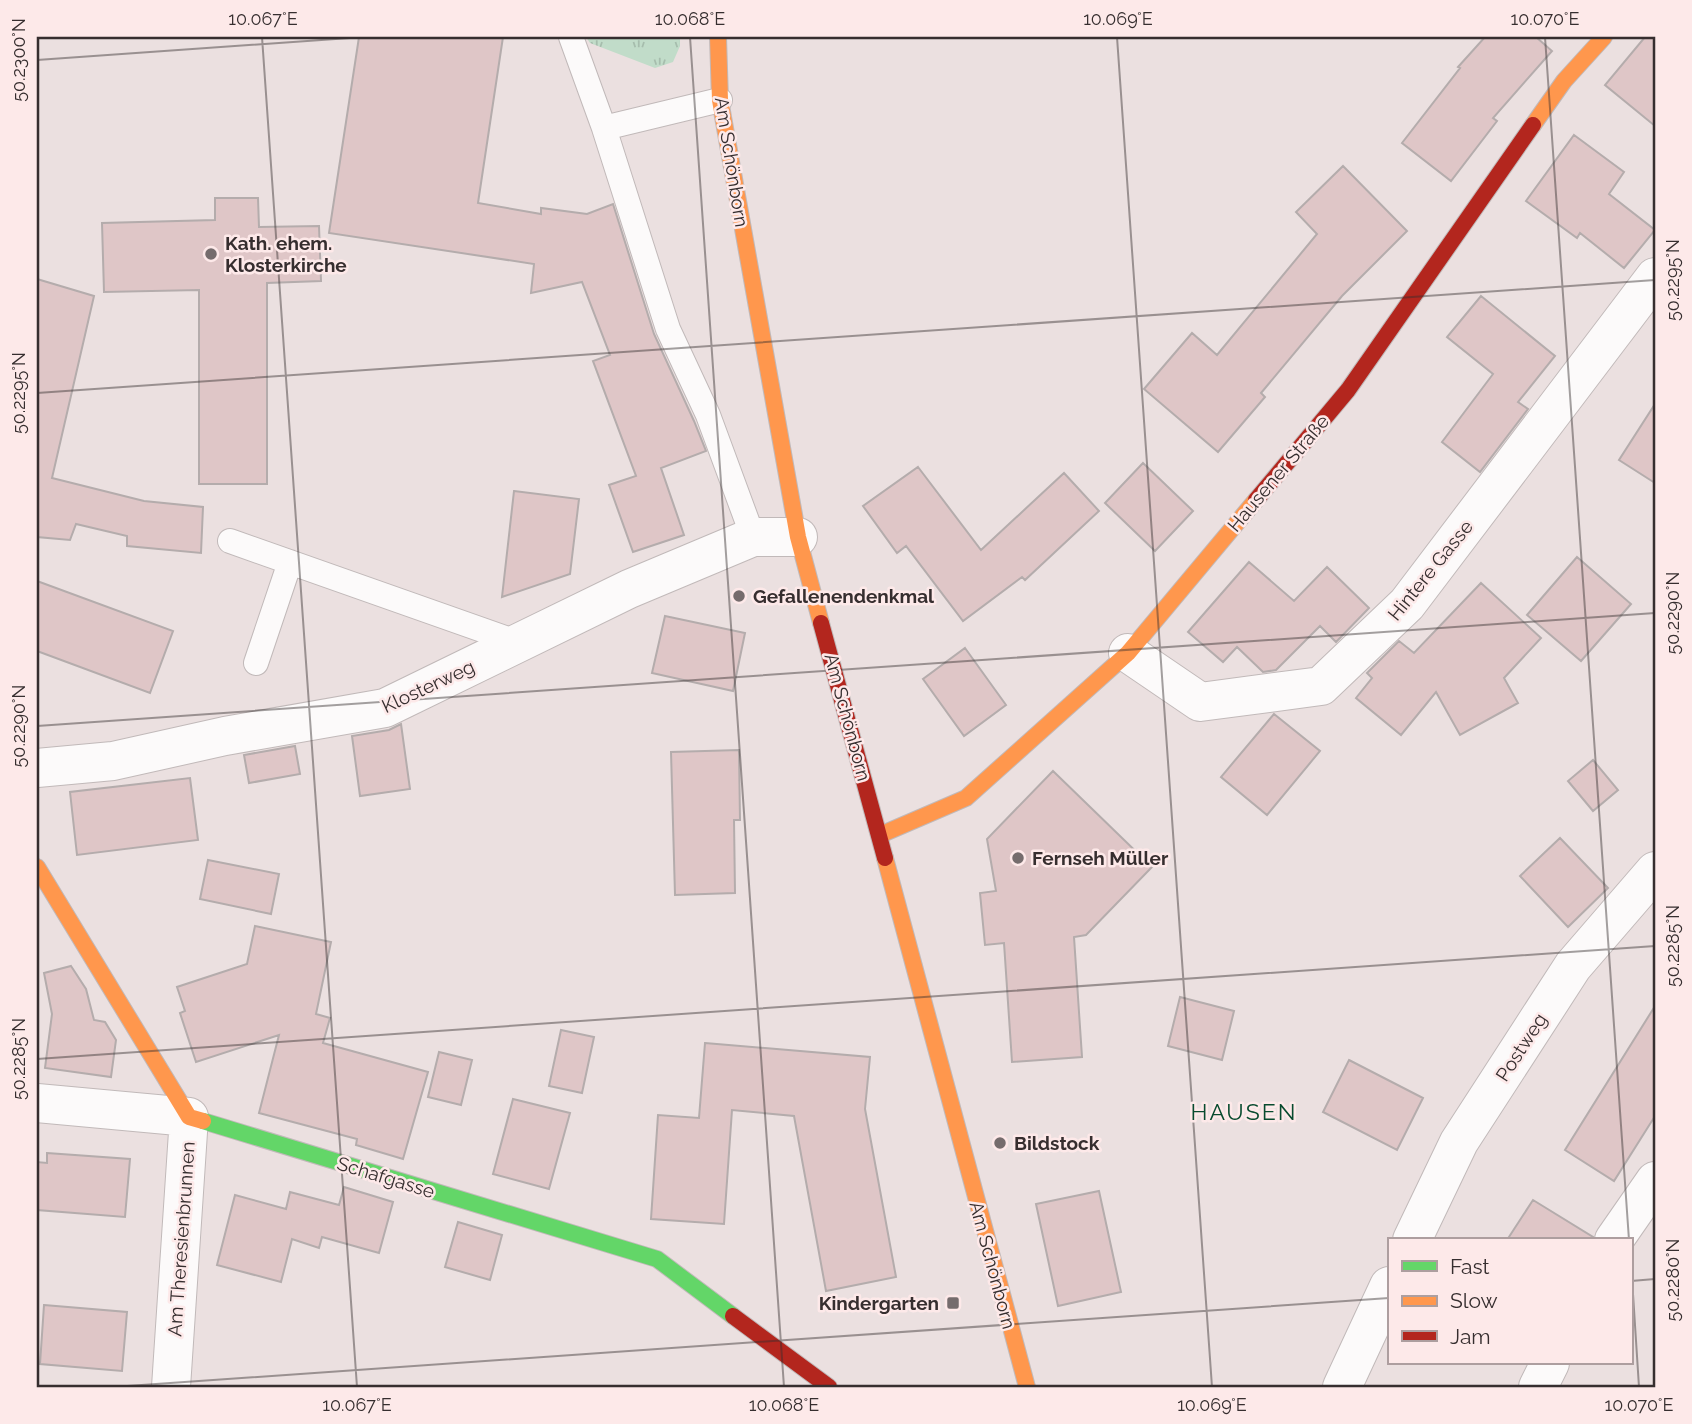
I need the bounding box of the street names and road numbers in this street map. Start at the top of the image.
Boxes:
street label: Am Schönborn [711,95,753,229]
street label: Hausener Straße [1223,410,1333,536]
street label: Hintere Gasse [1383,516,1477,624]
street label: Am Schönborn [820,651,876,783]
street label: Klosterweg [378,655,478,717]
street label: Postweg [1491,1009,1551,1085]
street label: Am Theresienbrunnen [163,1141,199,1337]
street label: Schafgasse [335,1152,437,1202]
street label: Am Schönborn [965,1199,1021,1331]

